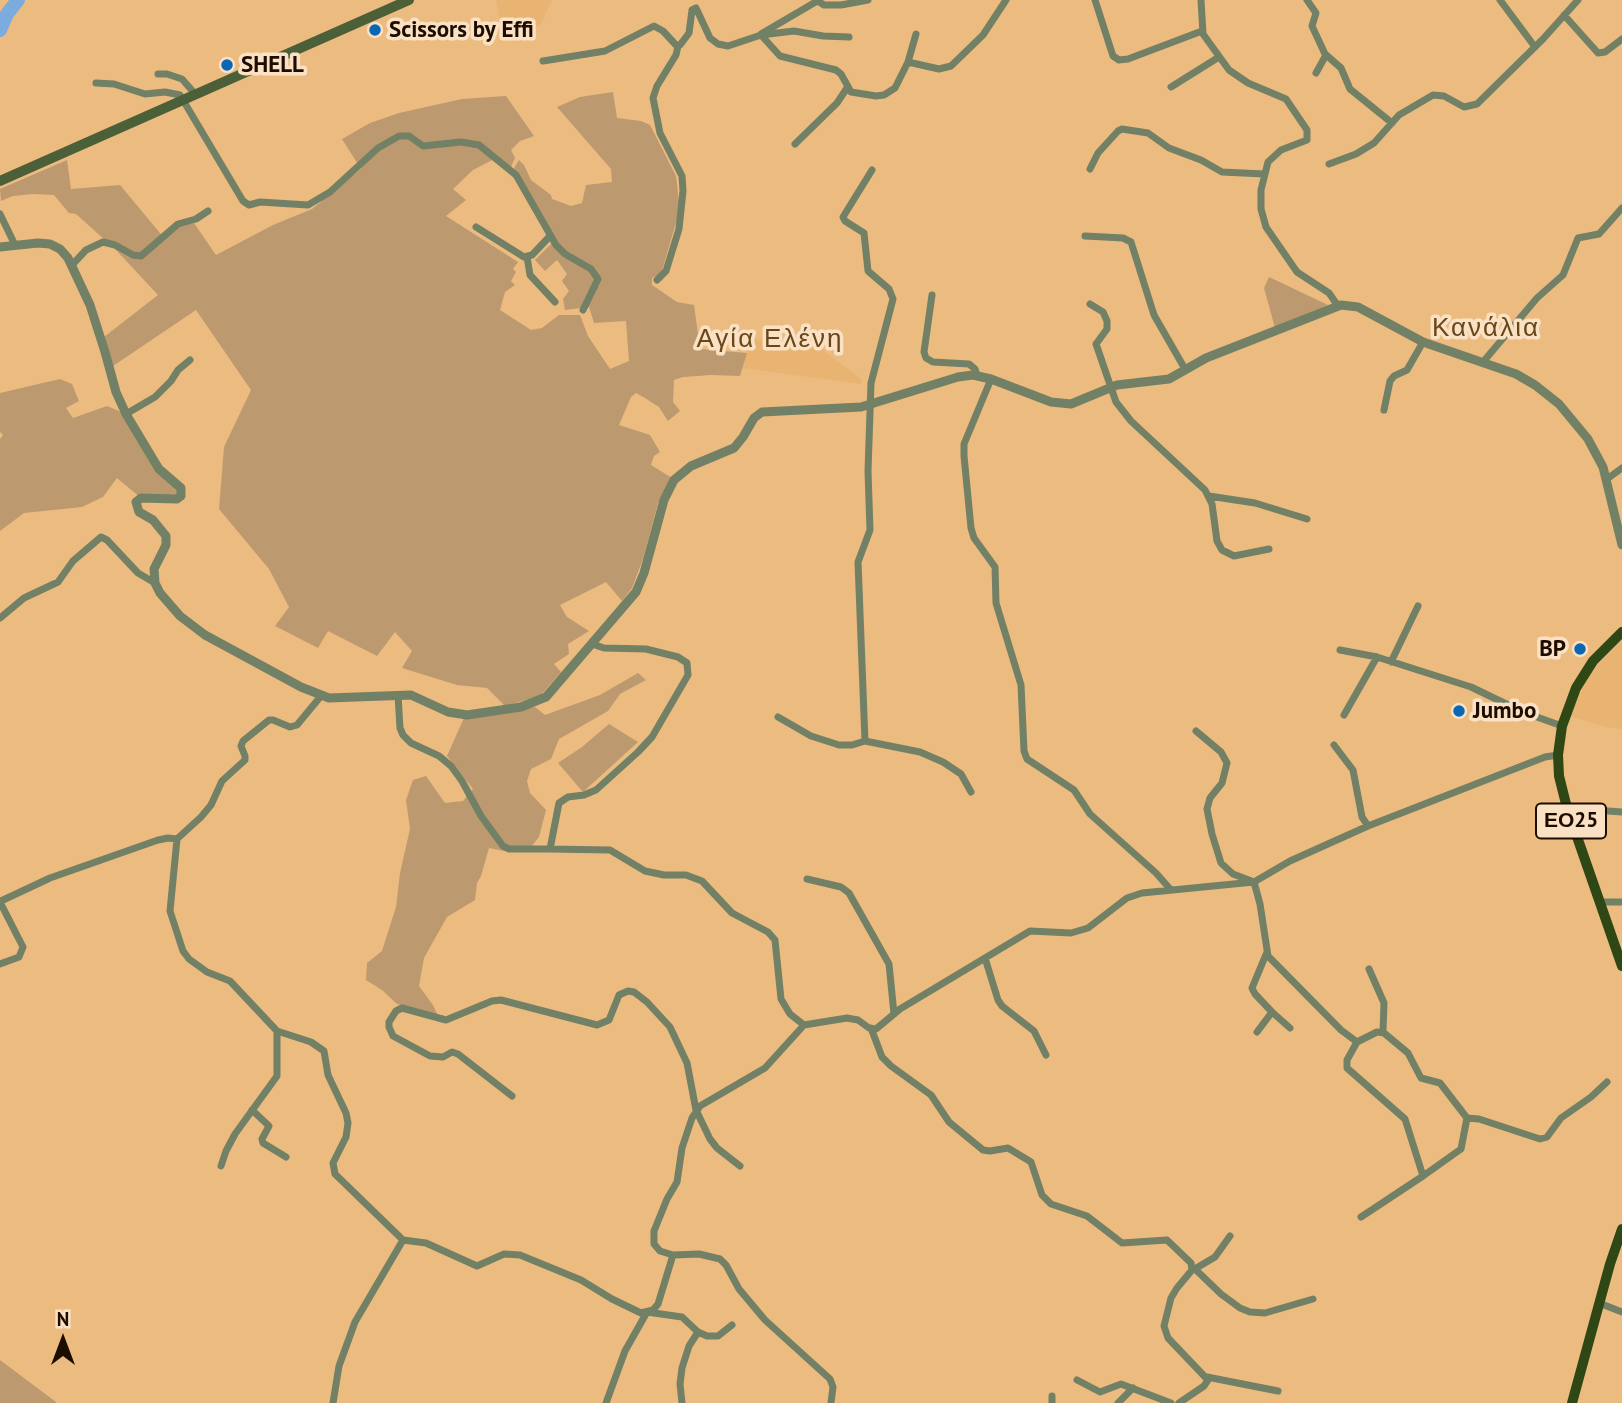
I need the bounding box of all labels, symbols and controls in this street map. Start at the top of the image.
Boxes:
place label: Scissors by Effi [389,16,534,44]
marker: Scissors by Effi [367,22,383,38]
place label: SHELL [241,51,304,79]
marker: SHELL [219,57,235,73]
district label: Κανάλια [1433,313,1539,345]
district label: Αγία Ελένη [698,324,842,356]
place label: BP [1539,635,1566,663]
marker: BP [1572,641,1588,657]
place label: Jumbo [1473,697,1536,725]
marker: Jumbo [1451,703,1467,719]
road number: ΕΟ25 [1536,804,1606,838]
north arrow [28,1305,98,1375]
text: N [57,1307,69,1331]

